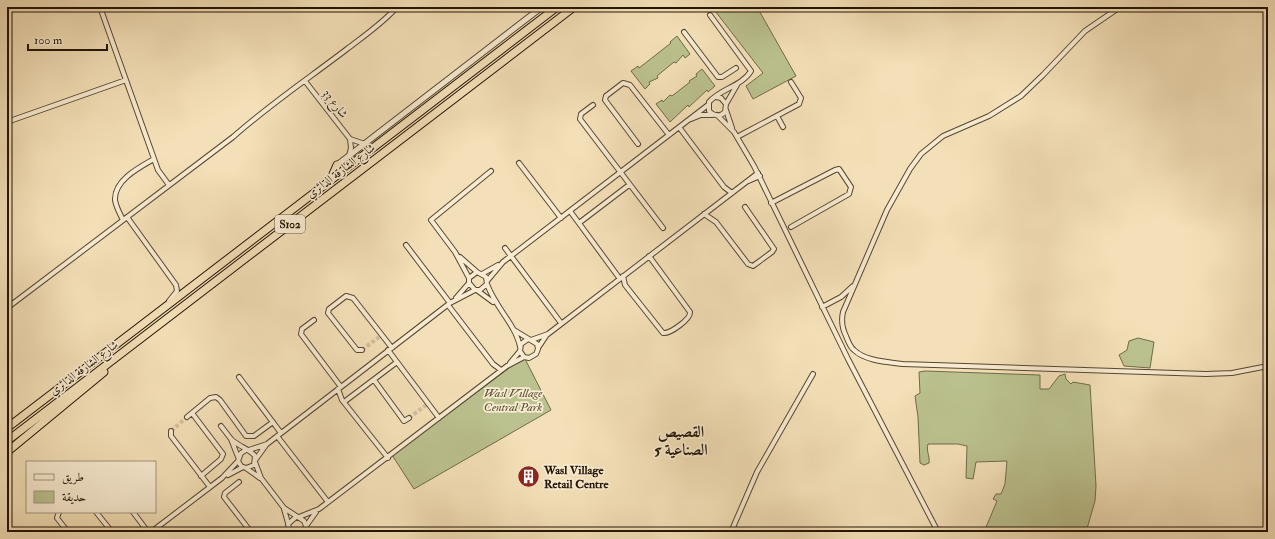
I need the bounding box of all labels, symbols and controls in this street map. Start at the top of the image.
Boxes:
scale bar [28,26,107,52]
text: 100 m [34,33,63,48]
street label: شارع 33 [317,87,351,123]
street label: شارع الشارقة الدائري [304,140,380,204]
road number: S102 [275,215,305,233]
street label: شارع الشارقة الدائري [47,337,123,401]
park label: Wasl Village Central Park [484,386,543,415]
district label: القصيص الصناعية 5 [654,422,708,460]
legend [26,461,156,513]
place label: Wasl Village Retail Centre [543,463,609,492]
building icon: Wasl Village Retail Centre [516,464,542,490]
text: طريق [62,470,84,485]
text: حديقة [62,490,86,505]

